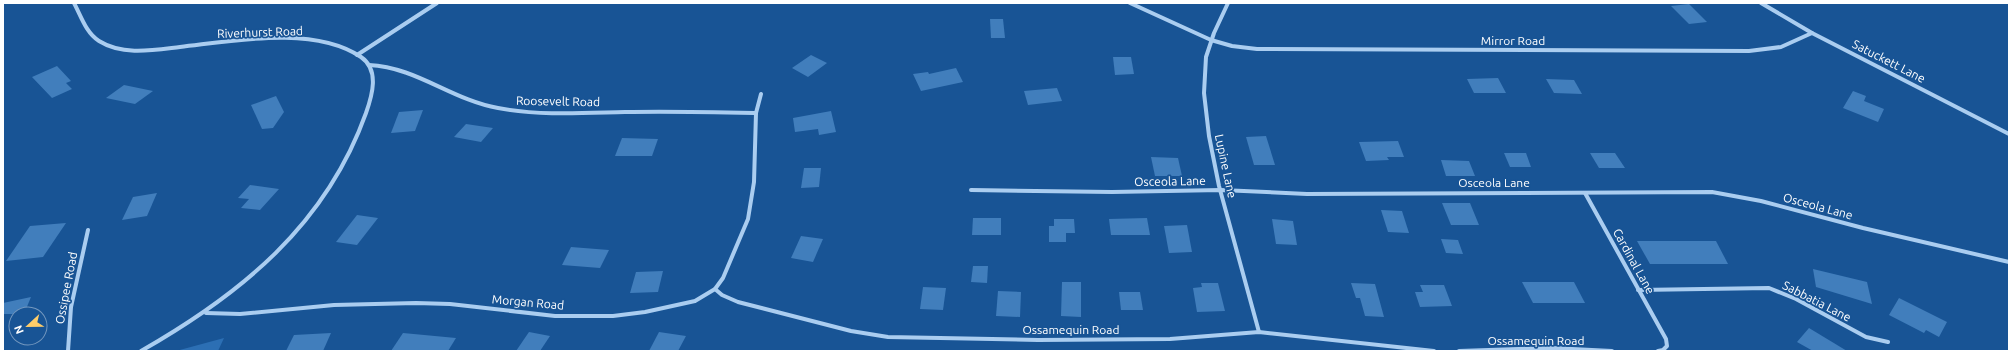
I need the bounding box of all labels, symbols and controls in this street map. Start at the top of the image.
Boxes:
street label: Riverhurst Road [217,24,303,40]
street label: Mirror Road [1481,34,1545,47]
street label: Satuckett Lane [1850,37,1928,85]
street label: Roosevelt Road [516,94,600,108]
street label: Lupine Lane [1213,133,1239,199]
street label: Osceola Lane [1134,174,1206,188]
street label: Osceola Lane [1458,176,1530,189]
street label: Osceola Lane [1782,190,1854,222]
street label: Cardinal Lane [1611,226,1657,296]
street label: Ossipee Road [53,251,79,325]
street label: Sabbatia Lane [1781,278,1853,324]
street label: Morgan Road [491,292,565,312]
north arrow [8,306,48,346]
street label: Ossamequin Road [1023,323,1119,336]
text: N [12,324,26,336]
street label: Ossamequin Road [1488,334,1584,347]

